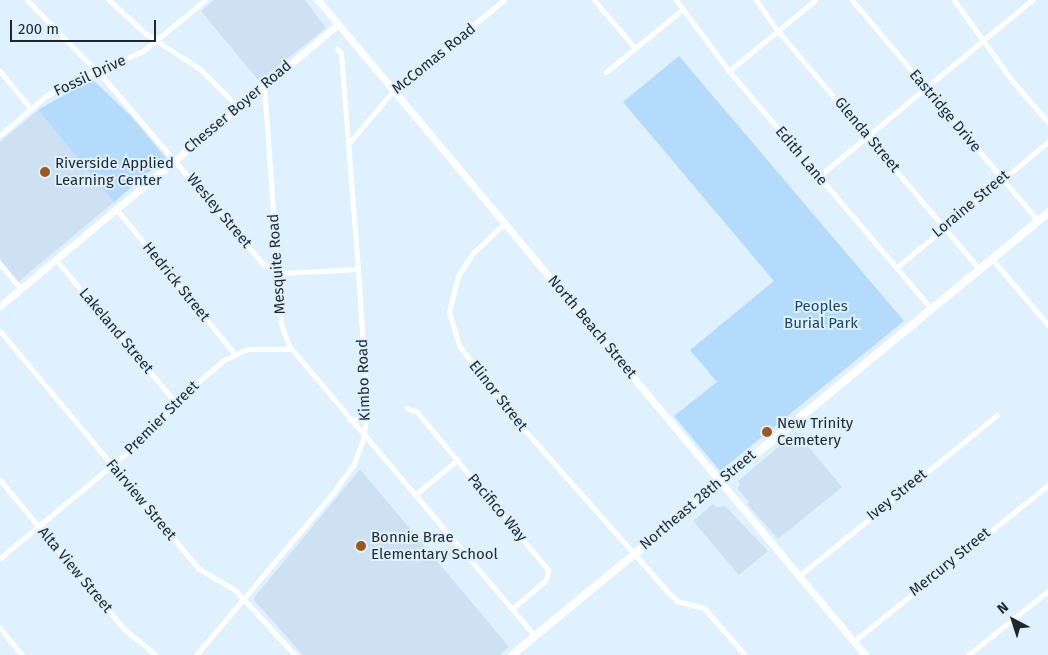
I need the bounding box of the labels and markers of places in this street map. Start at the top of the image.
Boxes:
place label: Riverside Applied Learning Center [55,154,174,189]
marker: Riverside Applied Learning Center [39,166,51,178]
place label: New Trinity Cemetery [777,414,853,449]
marker: New Trinity Cemetery [761,426,773,438]
place label: Bonnie Brae Elementary School [371,528,498,563]
marker: Bonnie Brae Elementary School [355,540,367,552]

